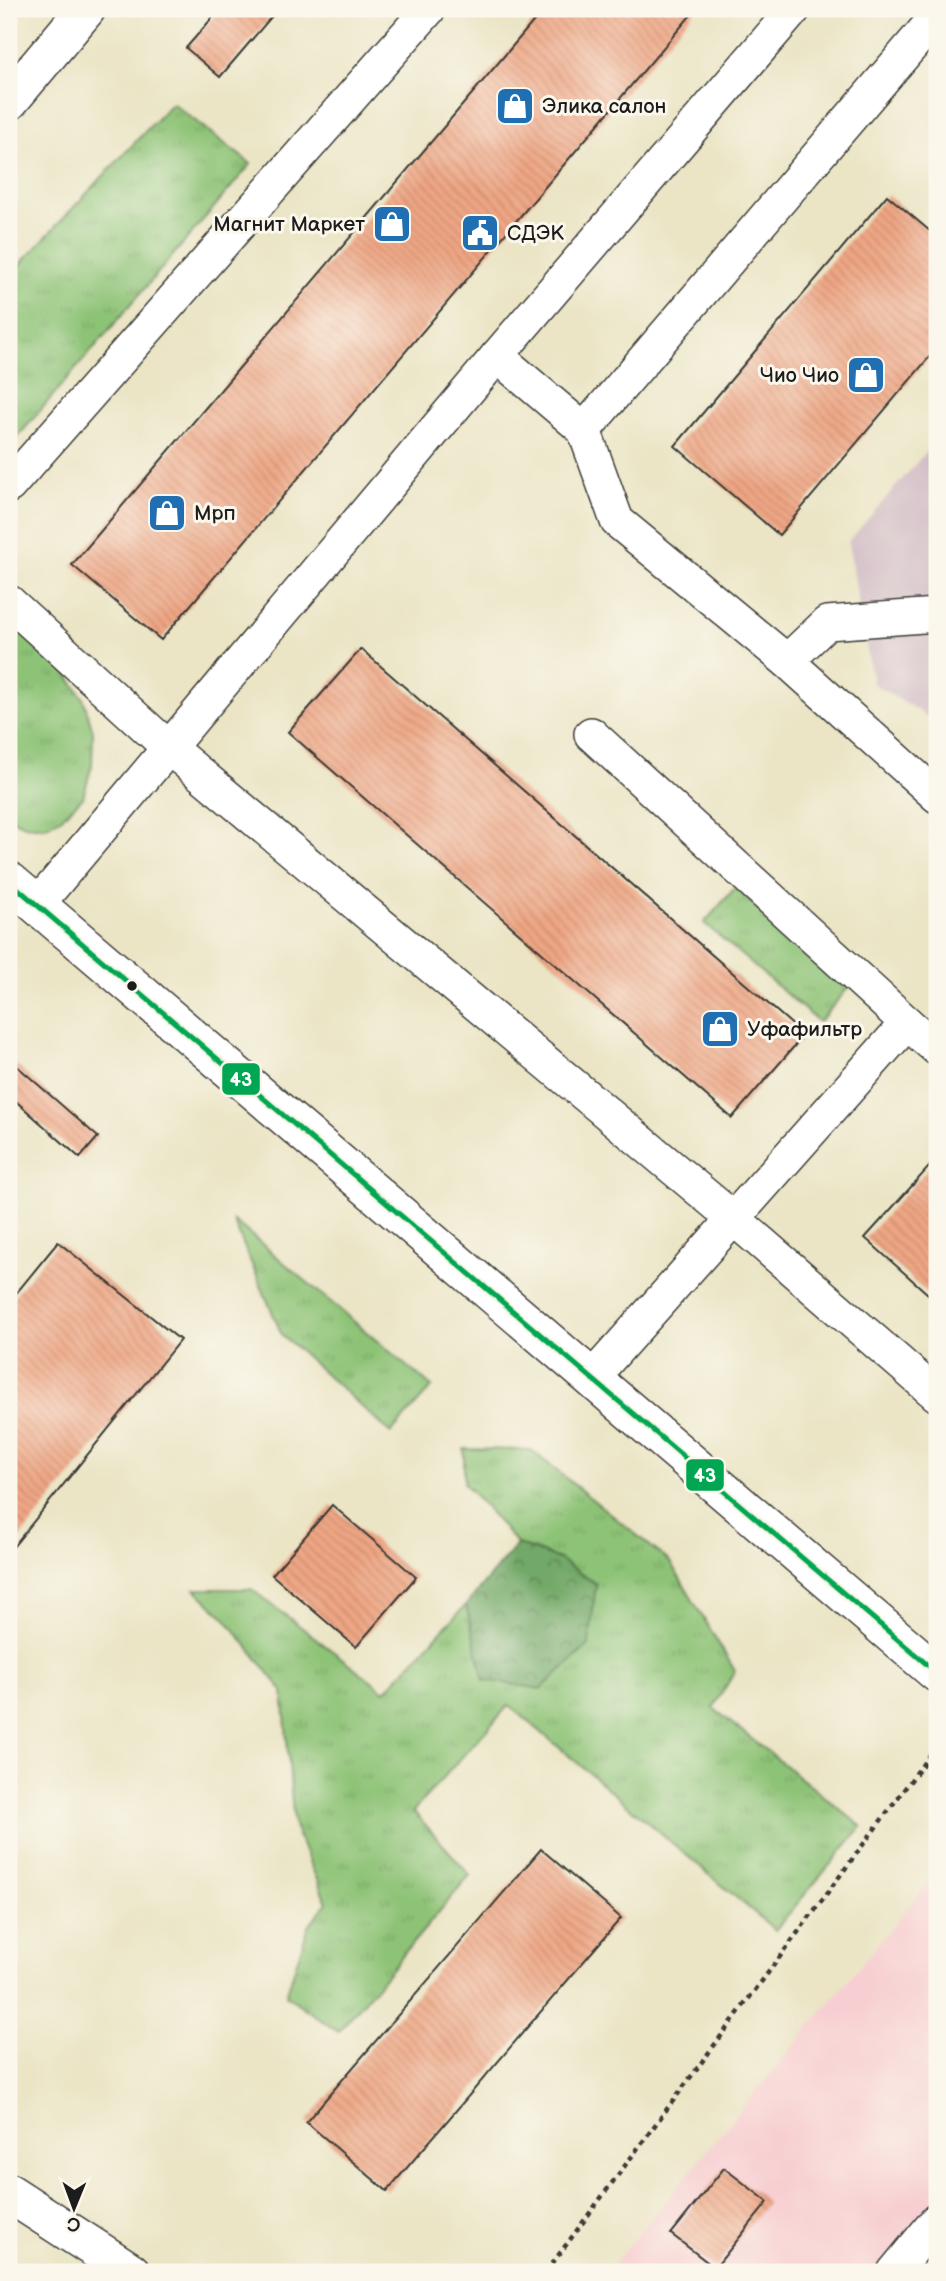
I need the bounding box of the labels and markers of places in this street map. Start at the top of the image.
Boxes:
shop icon: Элика салон [494,85,536,127]
place label: Элика салон [542,94,666,119]
shop icon: Магнит Маркет [371,203,413,245]
place label: Магнит Маркет [213,212,365,237]
public building icon: СДЭК [459,212,501,254]
place label: СДЭК [507,221,564,246]
shop icon: Чио Чио [845,354,887,396]
place label: Чио Чио [760,363,839,388]
shop icon: Мрп [146,492,188,534]
place label: Мрп [194,501,236,526]
unlabelled marker [125,979,139,993]
shop icon: Уфафильтр [699,1008,741,1050]
place label: Уфафильтр [747,1017,862,1042]

